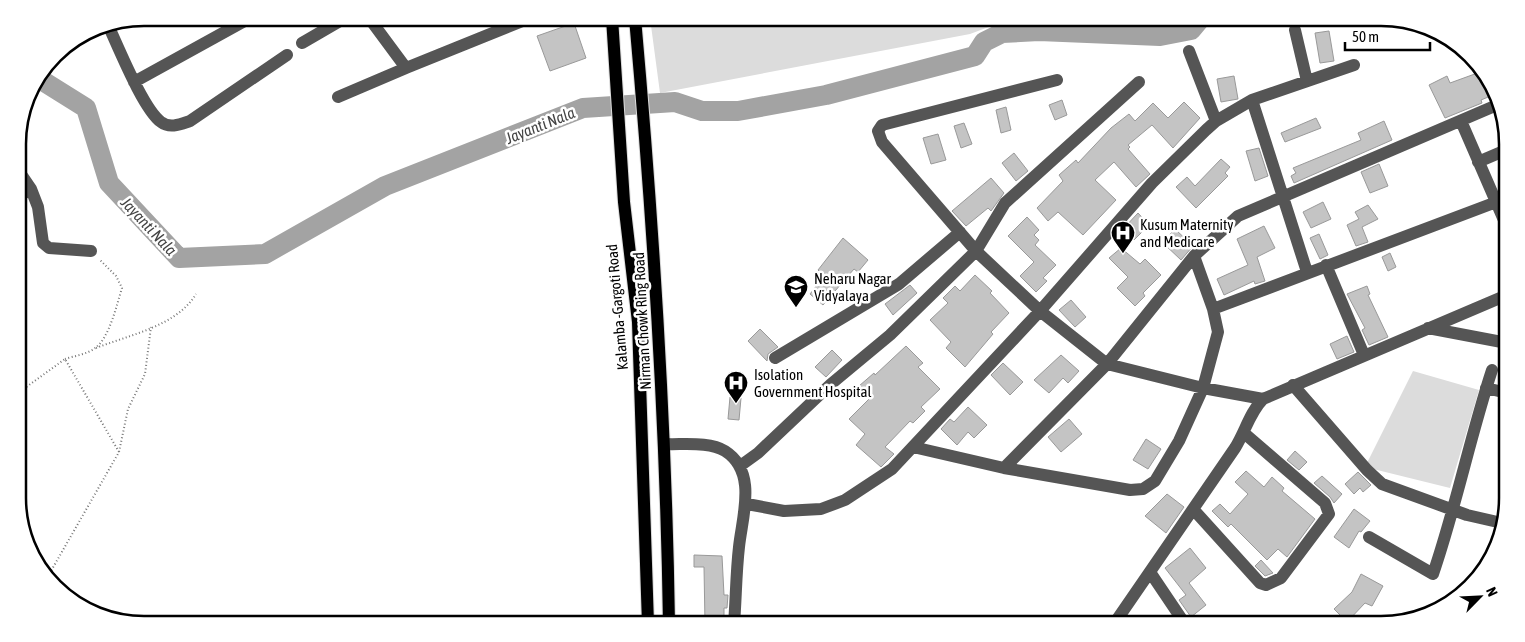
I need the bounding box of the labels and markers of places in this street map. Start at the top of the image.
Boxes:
place label: Kusum Maternity and Medicare [1140,216,1234,250]
hospital icon: Kusum Maternity and Medicare [1110,220,1136,254]
place label: Neharu Nagar Vidyalaya [814,270,892,304]
school or university icon: Neharu Nagar Vidyalaya [783,274,809,308]
place label: Isolation Government Hospital [754,366,872,400]
hospital icon: Isolation Government Hospital [723,370,749,404]

